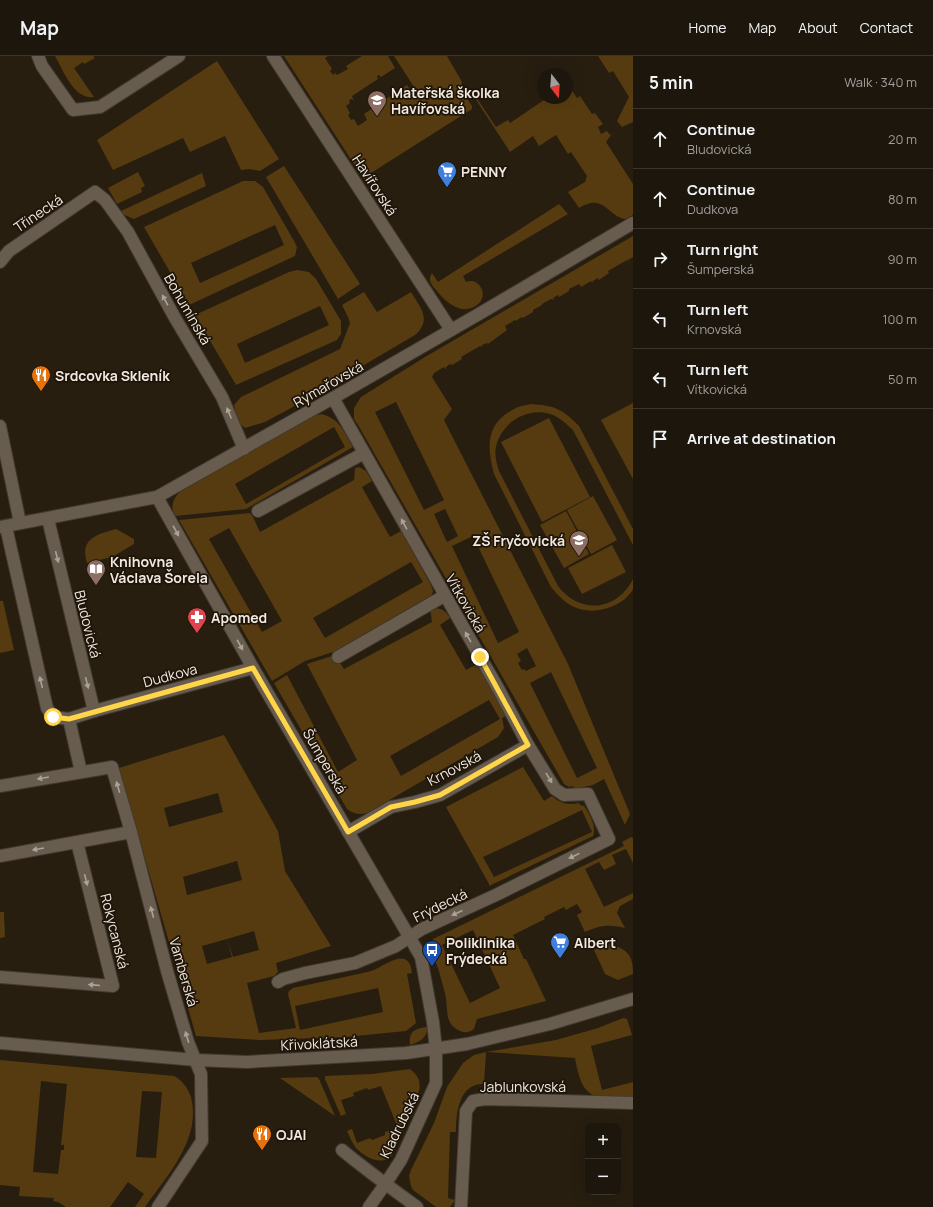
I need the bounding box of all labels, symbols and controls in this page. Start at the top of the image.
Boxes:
text: Map [20,15,59,41]
text: Home [689,18,726,37]
text: Map [748,18,776,37]
text: About [798,18,838,37]
text: Contact [860,18,913,37]
north arrow [537,68,573,104]
text: 5 min [649,71,693,94]
text: Walk · 340 m [844,73,917,91]
place label: Mateřská školka Havířovská [391,83,500,118]
school or university icon: Mateřská školka Havířovská [366,89,388,117]
text: Continue [687,119,755,140]
icon: ahead [649,128,671,150]
text: 20 m [888,130,917,148]
text: Bludovická [687,140,751,158]
street label: Havířovská [348,151,402,219]
supermarket icon: PENNY [436,160,458,188]
place label: PENNY [461,162,507,181]
text: Continue [687,179,755,200]
icon: ahead [649,188,671,210]
street label: Třinecká [10,190,66,236]
text: 80 m [888,190,917,208]
text: Dudkova [687,200,738,218]
text: Turn right [687,239,758,260]
icon: right [649,248,671,270]
text: 90 m [887,250,917,268]
text: Šumperská [687,260,754,278]
street label: Bohumínská [160,270,216,348]
one-way arrow [161,294,168,306]
text: Turn left [687,299,749,320]
icon: left [649,308,671,330]
text: 100 m [882,310,917,328]
text: Krnovská [687,320,741,338]
street label: Rýmařovská [290,356,366,412]
text: Turn left [687,359,749,380]
restaurant icon: Srdcovka Skleník [30,364,52,392]
place label: Srdcovka Skleník [55,366,170,385]
icon: left [649,368,671,390]
text: 50 m [888,370,917,388]
text: Vítkovická [687,380,747,398]
one-way arrow [225,406,231,418]
icon: arrive [649,428,671,450]
text: Arrive at destination [687,428,836,449]
one-way arrow [401,518,408,530]
one-way arrow [173,525,180,537]
school or university icon: ZŠ Fryčovická [568,529,590,557]
place label: ZŠ Fryčovická [472,531,565,550]
one-way arrow [54,550,60,563]
place label: Knihovna Václava Šorela [110,552,208,587]
library icon: Knihovna Václava Šorela [85,558,107,586]
street label: Vítkovická [442,570,490,636]
street label: Bludovická [70,588,106,660]
pharmacy icon: Apomed [186,606,208,634]
place label: Apomed [211,608,267,627]
one-way arrow [465,631,472,643]
one-way arrow [236,639,243,650]
route end [471,648,489,666]
street label: Dudkova [141,659,199,691]
one-way arrow [38,676,44,688]
one-way arrow [85,677,91,689]
route start [44,708,62,726]
street label: Šumperská [299,725,351,797]
street label: Krnovská [424,746,484,790]
one-way arrow [545,772,552,784]
one-way arrow [37,776,49,782]
one-way arrow [115,780,121,792]
one-way arrow [32,846,44,852]
one-way arrow [569,853,580,859]
one-way arrow [84,874,90,886]
street label: Frýdecká [410,884,470,926]
street label: Rokycanská [96,891,134,971]
one-way arrow [149,906,155,918]
one-way arrow [452,910,463,916]
supermarket icon: Albert [549,931,571,959]
place label: Poliklinika Frýdecká [446,933,515,968]
place label: Albert [574,933,616,952]
street label: Vamberská [165,935,203,1009]
bus stop icon: Poliklinika Frýdecká [421,939,443,967]
one-way arrow [88,981,100,988]
one-way arrow [184,1031,190,1043]
street label: Křivoklátská [280,1031,358,1055]
street label: Jablunkovská [480,1077,566,1096]
street label: Kladrubská [375,1089,423,1161]
restaurant icon: OJAI [251,1123,273,1151]
map controls [585,1123,621,1195]
button: + [585,1123,621,1159]
place label: OJAI [276,1125,307,1144]
button: − [585,1159,621,1195]

